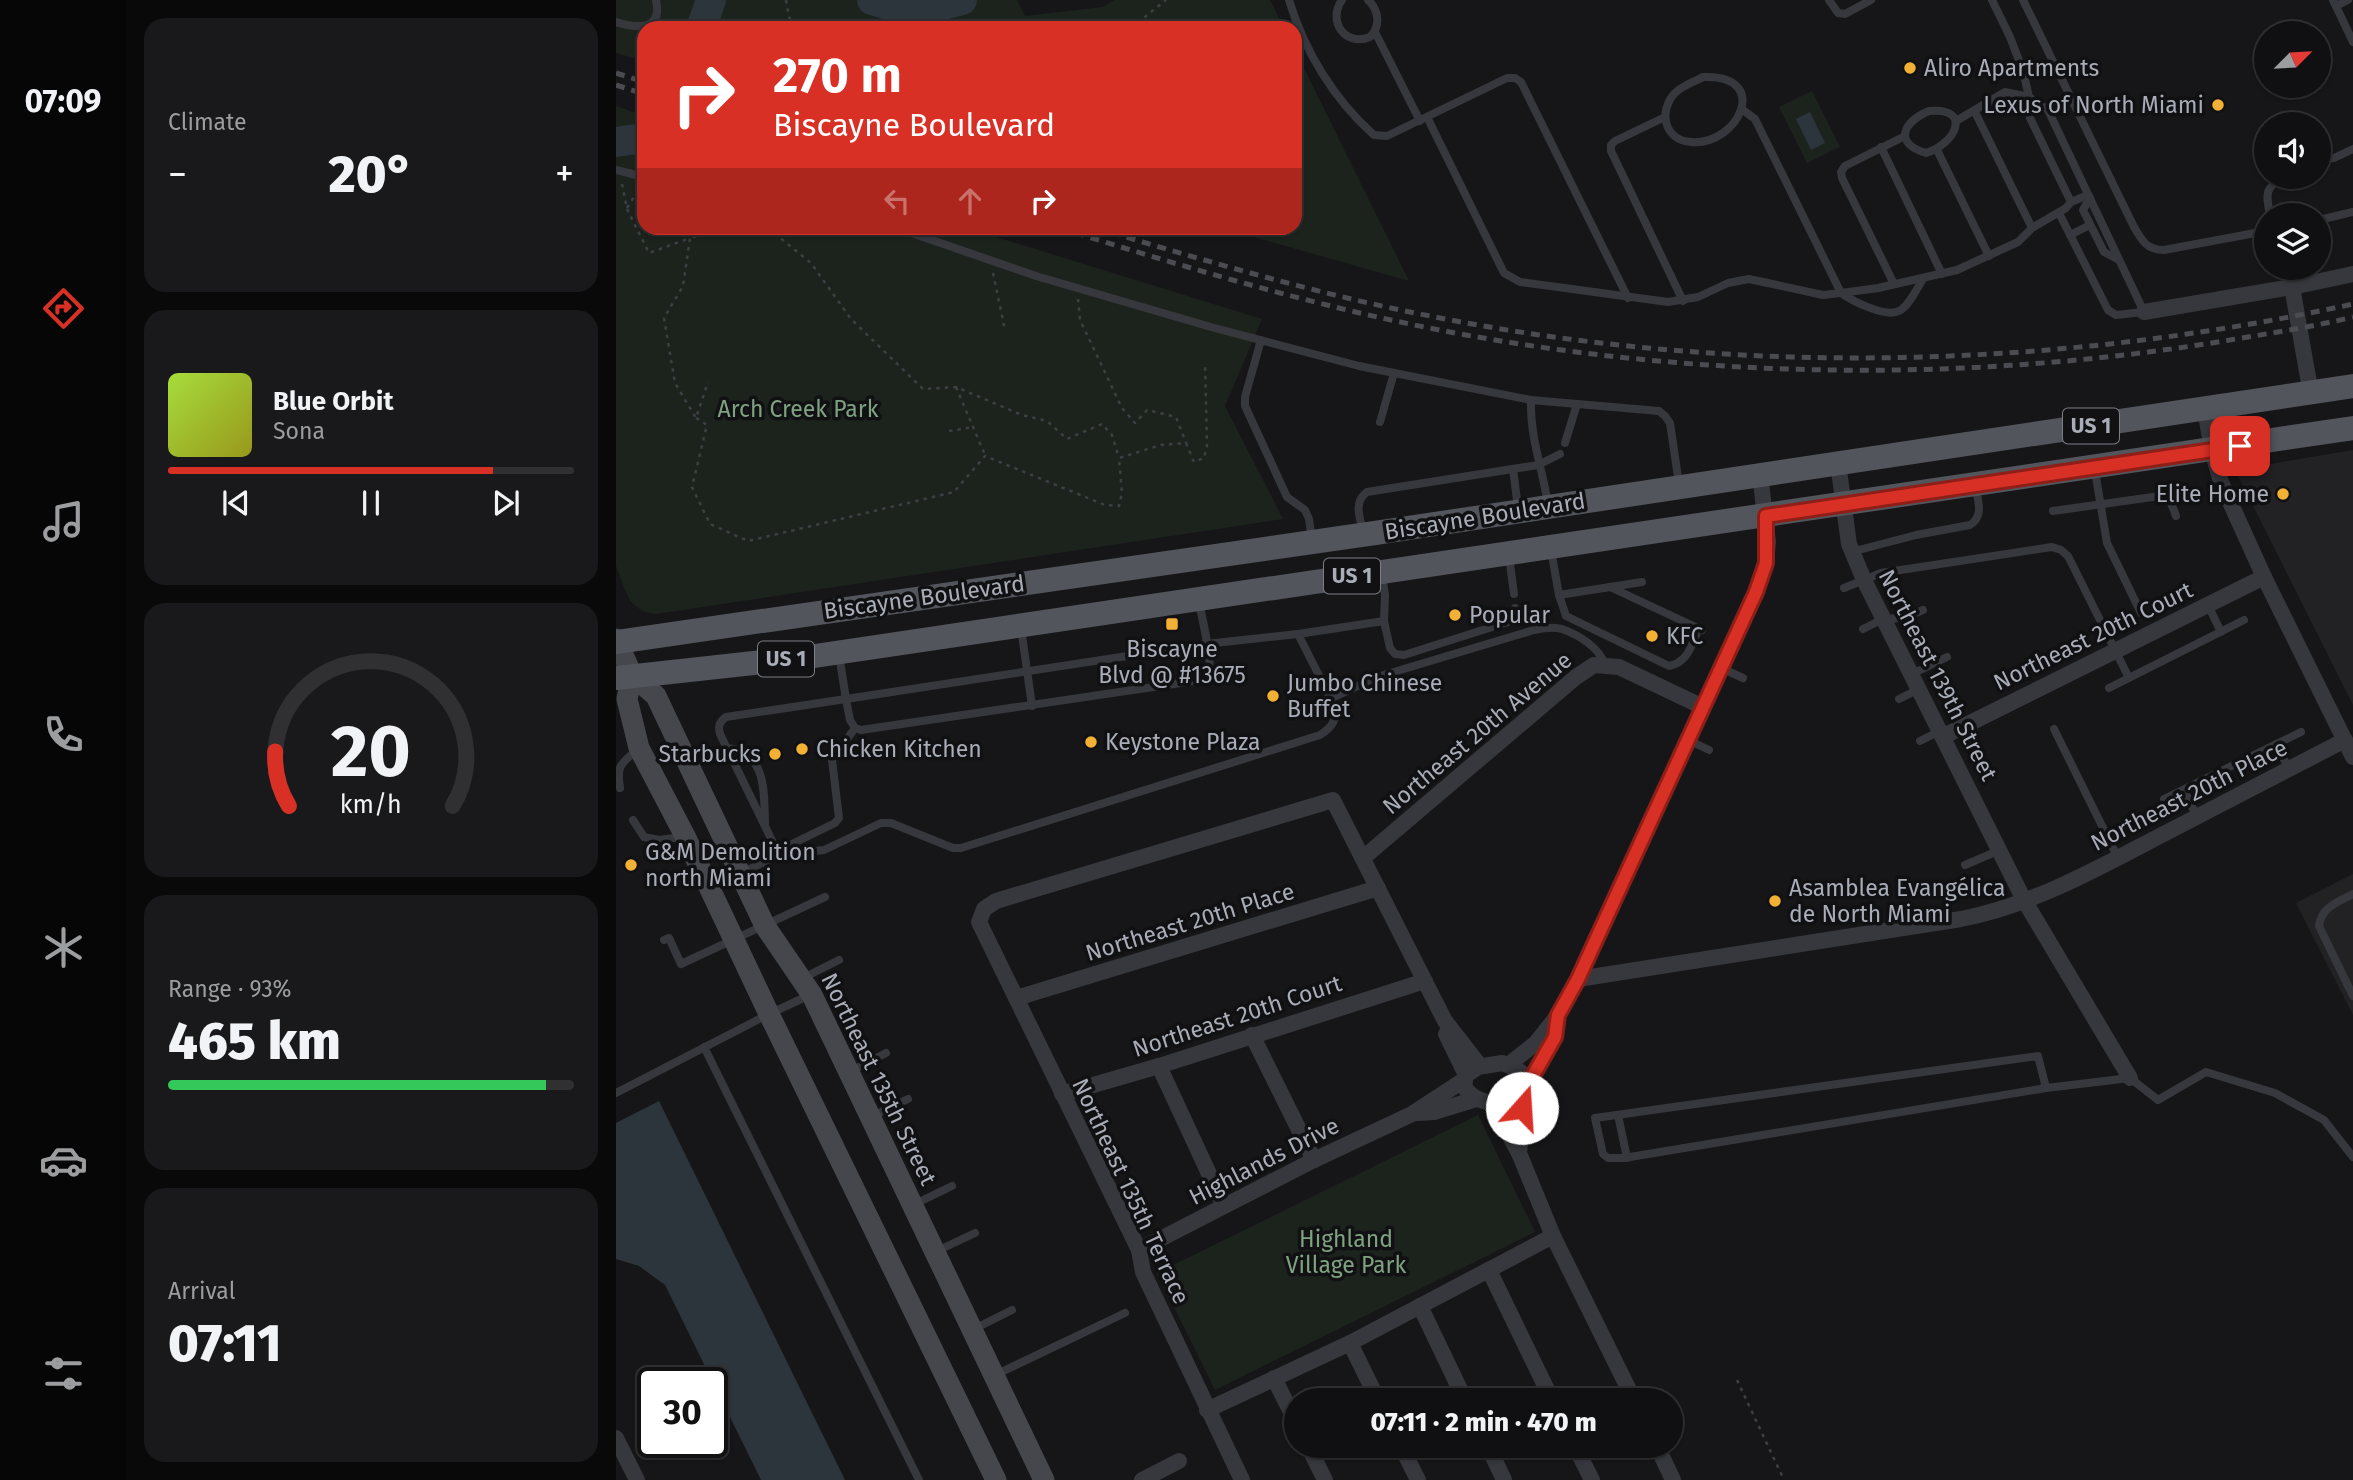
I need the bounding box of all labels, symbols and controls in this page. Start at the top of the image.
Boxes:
north arrow [2254,21,2331,98]
map controls [2254,21,2331,280]
text: 270 m [773,46,902,105]
icon: right [658,49,749,140]
place label: Aliro Apartments [1924,54,2099,82]
marker: Aliro Apartments [1902,60,1918,76]
text: 07:09 [24,82,102,120]
place label: Lexus of North Miami [1983,91,2204,119]
marker: Lexus of North Miami [2210,97,2226,113]
text: Biscayne Boulevard [773,106,1055,144]
text: Climate [168,108,247,136]
button: sound [2254,112,2331,189]
text: 20° [328,143,414,206]
text: − [168,151,187,197]
text: + [555,151,574,197]
icon: left [878,182,916,220]
icon: ahead [951,182,989,220]
icon: right [1024,182,1062,220]
button: layers [2254,203,2331,280]
icon: directions [39,284,88,333]
text: Blue Orbit [273,386,393,417]
park label: Arch Creek Park [718,395,879,423]
road number: US 1 [2063,408,2119,444]
pin [2210,416,2270,476]
text: Sona [273,417,325,445]
icon: arrive [2221,427,2259,465]
place label: Elite Home [2156,480,2269,508]
icon: previous [217,484,255,522]
icon: pause [352,484,390,522]
icon: next [487,484,525,522]
street label: Biscayne Boulevard [1383,486,1587,546]
marker: Elite Home [2275,486,2291,502]
icon: music [39,497,88,546]
road number: US 1 [1324,558,1380,594]
street label: Northeast 139th Street [1873,565,2004,786]
street label: Biscayne Boulevard [822,569,1026,625]
street label: Northeast 20th Court [1989,575,2198,696]
place label: Popular [1469,601,1550,629]
marker: Popular [1447,607,1463,623]
marker: Biscayne Blvd @ #13675 [1164,616,1180,632]
place label: KFC [1666,622,1703,650]
marker: KFC [1644,628,1660,644]
place label: Biscayne Blvd @ #13675 [1098,635,1246,689]
road number: US 1 [758,642,814,676]
street label: Northeast 20th Avenue [1377,646,1577,820]
place label: Jumbo Chinese Buffet [1287,669,1442,723]
marker: Jumbo Chinese Buffet [1265,688,1281,704]
text: 20 [331,708,411,795]
icon: phone [39,710,88,759]
place label: Keystone Plaza [1105,728,1261,756]
street label: Northeast 20th Place [2086,733,2292,857]
marker: Keystone Plaza [1083,734,1099,750]
place label: Chicken Kitchen [816,735,982,763]
place label: Starbucks [658,740,761,768]
marker: Chicken Kitchen [794,741,810,757]
marker: Starbucks [767,746,783,762]
text: km/h [340,790,402,820]
place label: G&M Demolition north Miami [645,838,816,892]
marker: G&M Demolition north Miami [623,857,639,873]
place label: Asamblea Evangélica de North Miami [1789,874,2006,928]
street label: Northeast 20th Place [1082,877,1298,967]
marker: Asamblea Evangélica de North Miami [1767,893,1783,909]
icon: climate [39,923,88,972]
street label: Northeast 135th Street [815,968,943,1190]
street label: Northeast 20th Court [1129,969,1346,1063]
text: Range · 93% [168,975,292,1003]
text: 465 km [168,1010,341,1073]
position arrow [1485,1071,1559,1145]
street label: Northeast 135th Terrace [1066,1074,1196,1308]
street label: Highlands Drive [1184,1111,1344,1211]
icon: car [39,1136,88,1185]
park label: Highland Village Park [1286,1225,1406,1279]
text: Arrival [168,1277,235,1305]
text: 07:11 [168,1312,282,1375]
icon: filters [39,1349,88,1398]
speed limit sign: 30 [637,1367,728,1458]
text: 07:11 · 2 min · 470 m [1370,1407,1597,1438]

